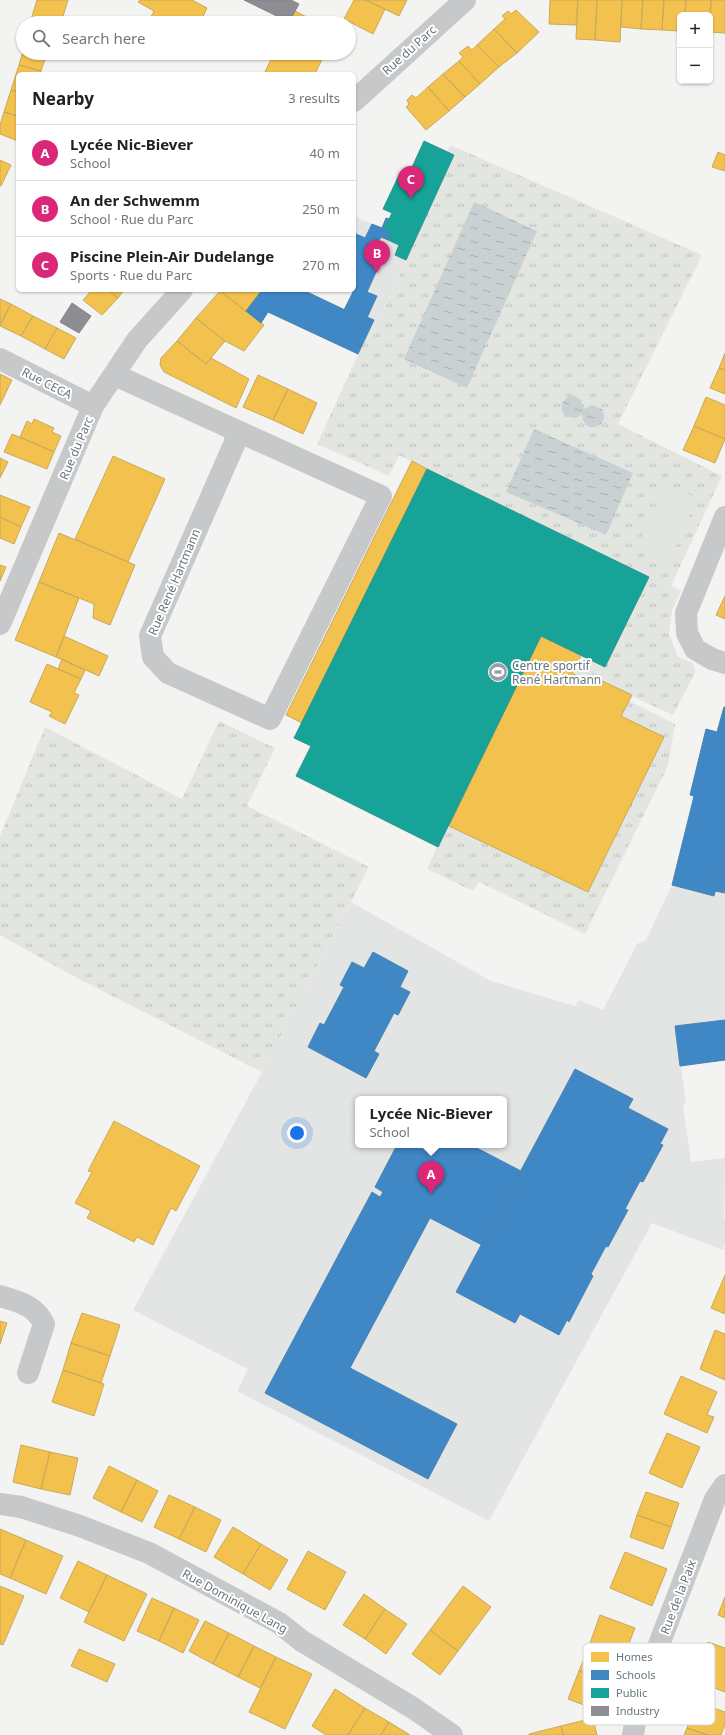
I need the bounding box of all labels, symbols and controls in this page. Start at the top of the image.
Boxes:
map controls [677,12,713,84]
button: + [677,12,713,48]
search box [16,16,356,60]
street label: Rue du Parc [378,21,440,79]
icon: search [30,27,52,49]
text: Search here [62,28,145,48]
button: − [677,48,713,84]
text: Nearby [32,87,94,110]
text: 3 results [288,89,340,107]
text: Lycée Nic-Biever [70,134,193,154]
text: A [41,144,50,162]
text: 40 m [310,144,340,162]
text: School [70,154,111,172]
pin: C [398,166,424,199]
text: An der Schwemm [70,190,200,210]
text: B [41,200,49,218]
text: 250 m [302,200,340,218]
text: School · Rue du Parc [70,210,194,228]
pin: B [364,240,390,273]
text: Piscine Plein-Air Dudelange [70,246,274,266]
text: C [41,256,49,274]
text: 270 m [302,256,340,274]
text: Sports · Rue du Parc [70,266,192,284]
street label: Rue CECA [19,363,75,403]
street label: Rue du Parc [55,414,97,482]
street label: Rue René Hartmann [144,526,204,638]
place label: Centre sportif René Hartmann [512,657,601,688]
sports icon: Centre sportif René Hartmann [487,661,509,683]
popup [355,1096,507,1148]
text: Lycée Nic-Biever [369,1103,493,1123]
your location [287,1123,307,1143]
text: School [369,1123,410,1141]
pin: A [418,1161,444,1194]
street label: Rue de la Paix [656,1557,700,1637]
street label: Rue Dominique Lang [179,1565,291,1637]
legend [583,1643,715,1725]
text: Homes [616,1649,653,1664]
text: Schools [616,1667,656,1682]
text: Public [616,1685,647,1700]
text: Industry [616,1703,660,1718]

